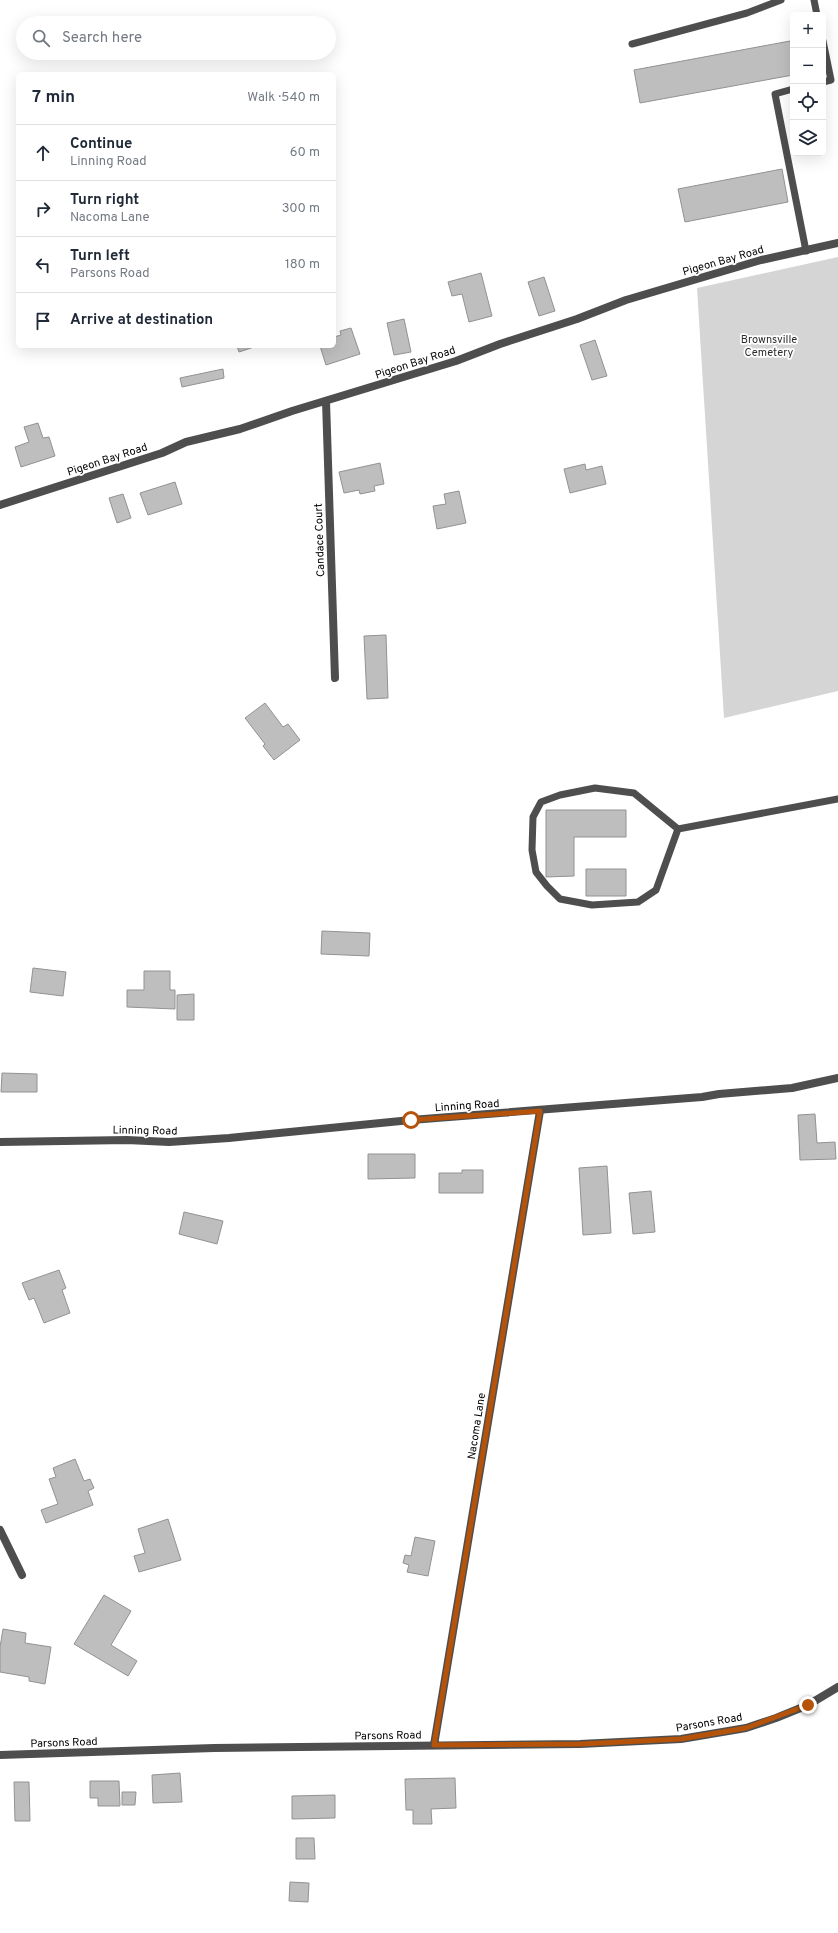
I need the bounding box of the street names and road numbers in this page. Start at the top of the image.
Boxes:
street label: Pigeon Bay Road [681,243,765,279]
street label: Pigeon Bay Road [373,343,457,383]
street label: Pigeon Bay Road [65,440,149,480]
street label: Candace Court [312,503,328,577]
street label: Linning Road [434,1097,500,1115]
street label: Linning Road [112,1123,178,1139]
street label: Nacoma Lane [465,1392,489,1460]
street label: Parsons Road [675,1710,744,1736]
street label: Parsons Road [354,1728,422,1744]
street label: Parsons Road [30,1735,98,1751]

